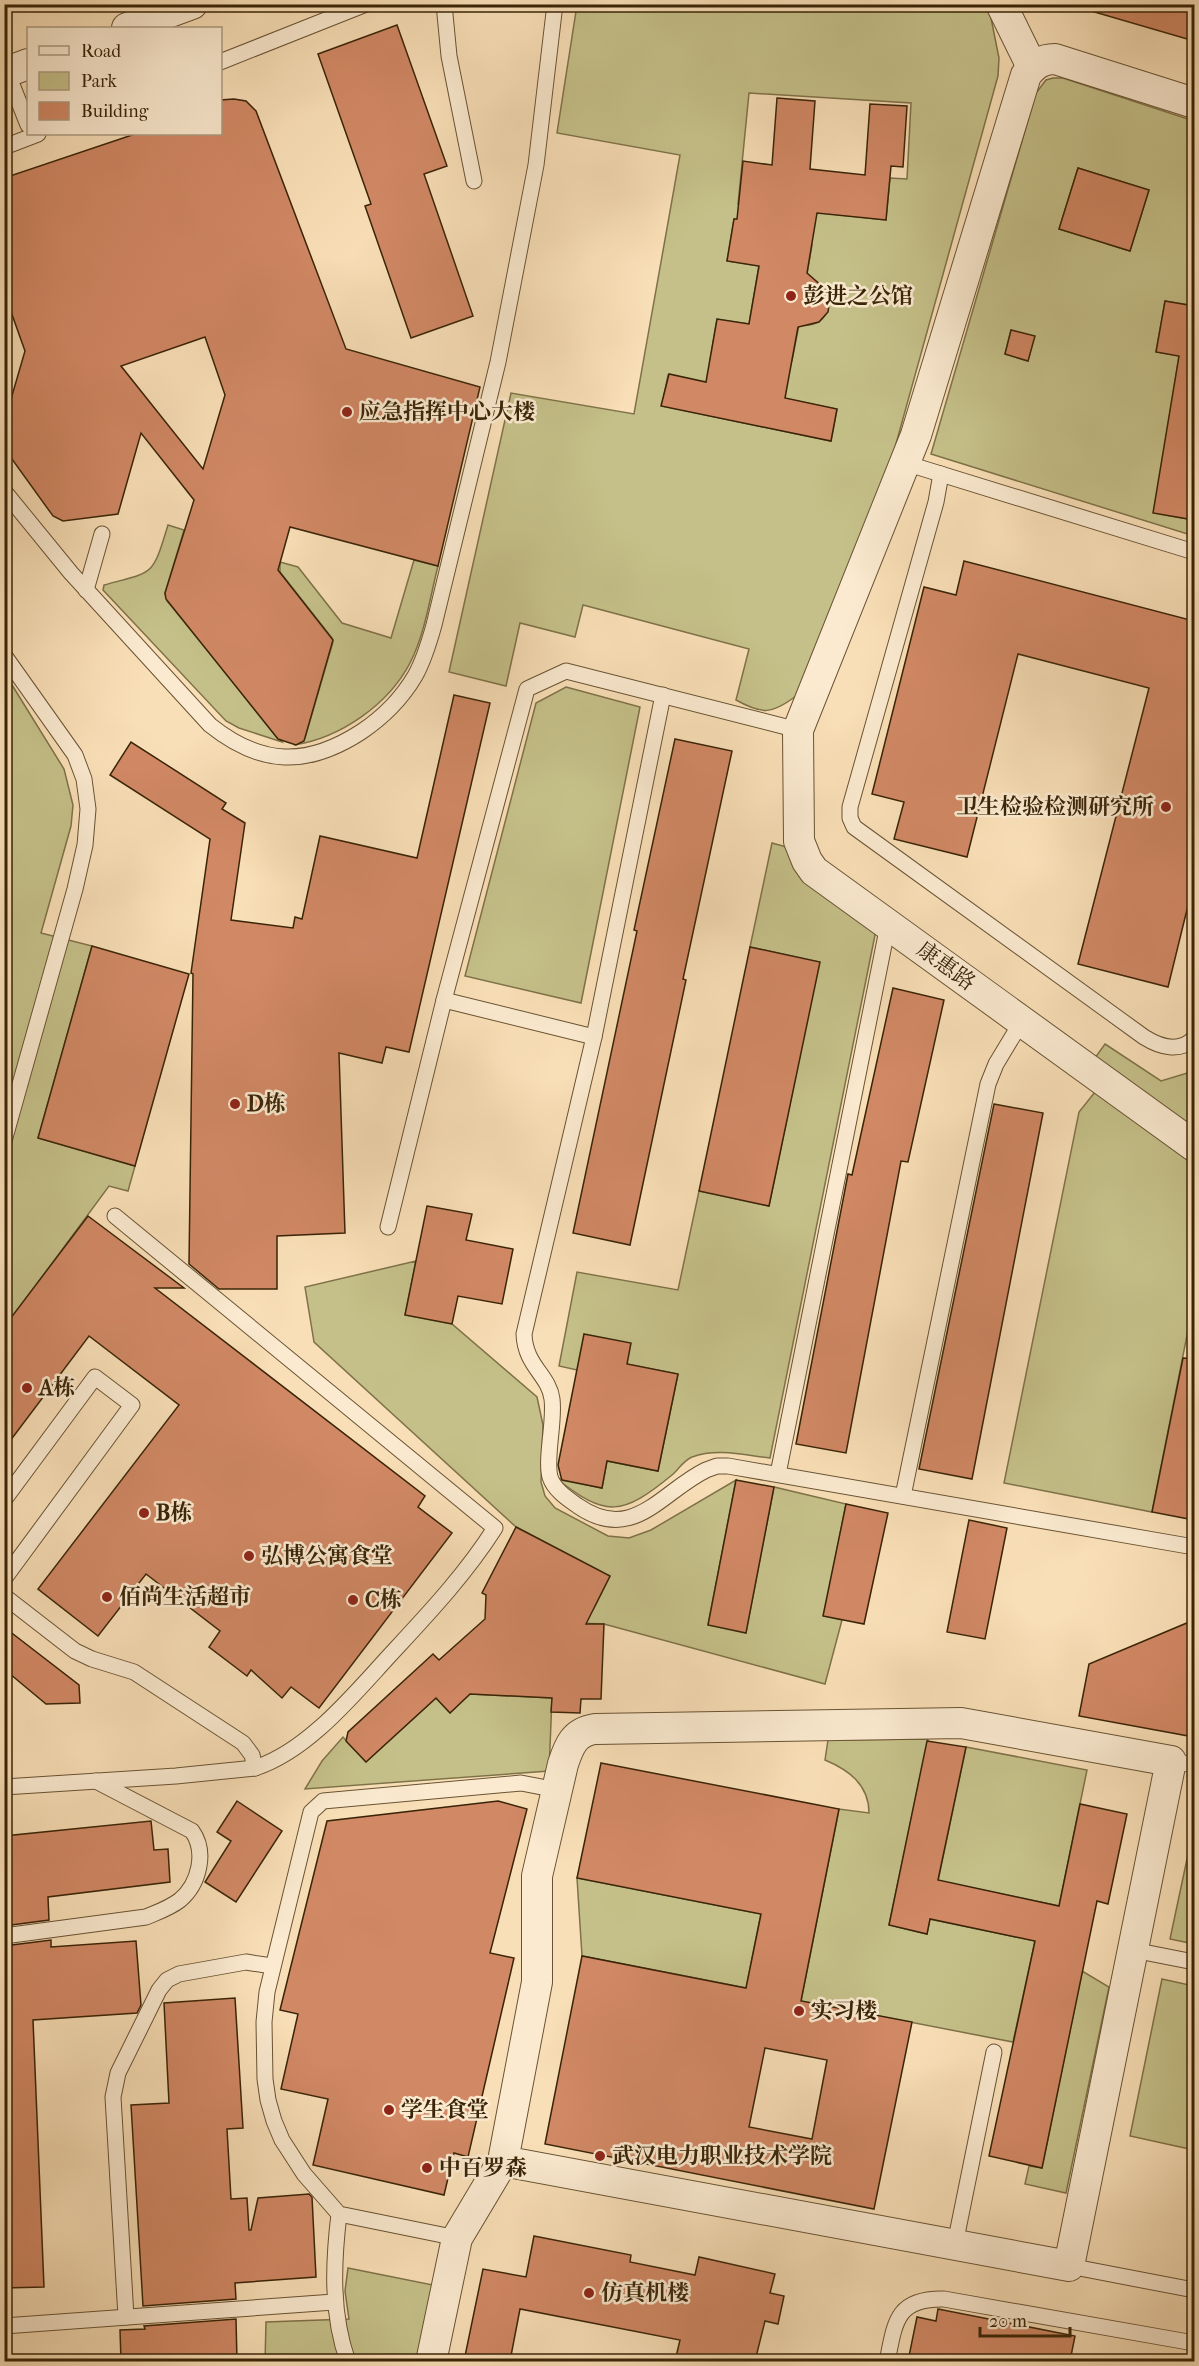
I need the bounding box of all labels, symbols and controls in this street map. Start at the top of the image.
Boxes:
legend [27,27,222,135]
text: Road [81,41,121,62]
text: Park [81,71,118,92]
text: Building [81,101,149,122]
place label: 彭进之公馆 [803,283,913,309]
marker: 彭进之公馆 [784,289,798,303]
place label: 应急指挥中心大楼 [359,399,535,425]
marker: 应急指挥中心大楼 [340,405,354,419]
place label: 卫生检验检测研究所 [956,794,1154,820]
marker: 卫生检验检测研究所 [1159,800,1173,814]
street label: 康惠路 [912,936,980,996]
place label: D栋 [247,1091,286,1117]
marker: D栋 [228,1097,242,1111]
place label: A栋 [37,1375,75,1401]
marker: A栋 [20,1381,34,1395]
place label: B栋 [156,1500,192,1526]
marker: B栋 [137,1506,151,1520]
place label: 弘博公寓食堂 [261,1543,393,1569]
marker: 弘博公寓食堂 [242,1549,256,1563]
place label: 佰尚生活超市 [119,1584,251,1610]
place label: C栋 [365,1587,402,1613]
marker: 佰尚生活超市 [100,1590,114,1604]
marker: C栋 [346,1593,360,1607]
place label: 实习楼 [811,1998,877,2024]
marker: 实习楼 [792,2004,806,2018]
place label: 学生食堂 [401,2097,489,2123]
marker: 学生食堂 [382,2103,396,2117]
place label: 武汉电力职业技术学院 [612,2143,832,2169]
marker: 武汉电力职业技术学院 [593,2149,607,2163]
place label: 中百罗森 [439,2155,527,2181]
marker: 中百罗森 [420,2161,434,2175]
place label: 仿真机楼 [601,2280,689,2306]
marker: 仿真机楼 [582,2286,596,2300]
scale bar [980,2300,1070,2338]
text: 20 m [989,2311,1027,2332]

